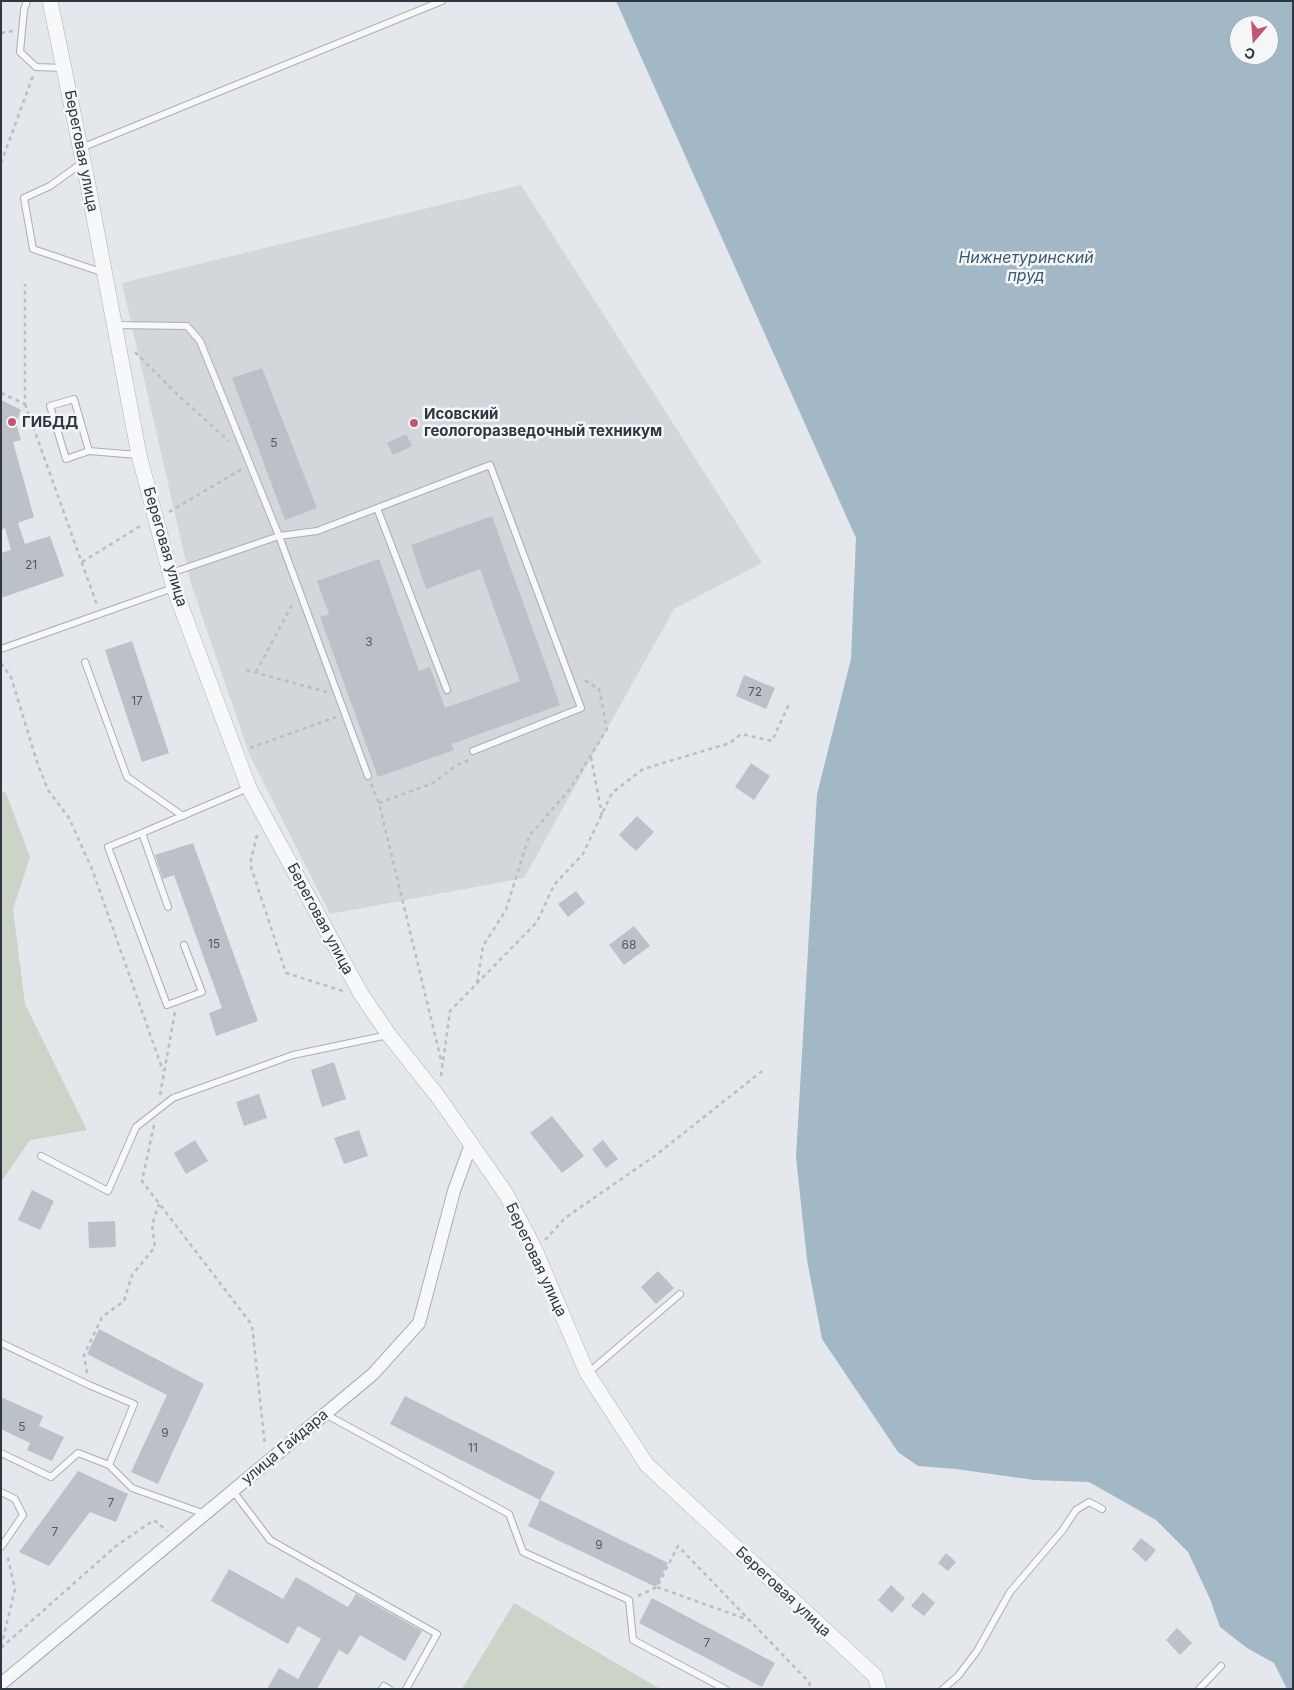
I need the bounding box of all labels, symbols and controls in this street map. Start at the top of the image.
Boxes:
north arrow [1229,15,1279,65]
text: С [1242,44,1257,63]
street label: Береговая улица [60,89,102,213]
water label: Нижнетуринский пруд [958,248,1094,286]
place label: Исовский геологоразведочный техникум [424,405,662,440]
place label: ГИБДД [22,413,78,431]
marker: ГИБДД [6,416,18,428]
marker: Исовский геологоразведочный техникум [408,417,420,429]
house number: 5 [270,436,278,450]
street label: Береговая улица [139,485,191,609]
house number: 21 [25,558,37,572]
house number: 3 [365,635,373,649]
house number: 72 [748,685,762,699]
house number: 17 [131,694,143,708]
street label: Береговая улица [283,860,357,978]
house number: 15 [208,937,220,951]
house number: 68 [622,938,636,952]
street label: Береговая улица [502,1200,570,1320]
street label: улица Гайдара [238,1406,332,1488]
house number: 5 [18,1420,26,1434]
house number: 9 [161,1426,169,1440]
house number: 11 [468,1441,478,1455]
house number: 7 [108,1496,114,1510]
house number: 7 [52,1525,58,1539]
house number: 9 [595,1538,603,1552]
street label: Береговая улица [732,1543,834,1641]
house number: 7 [704,1636,710,1650]

